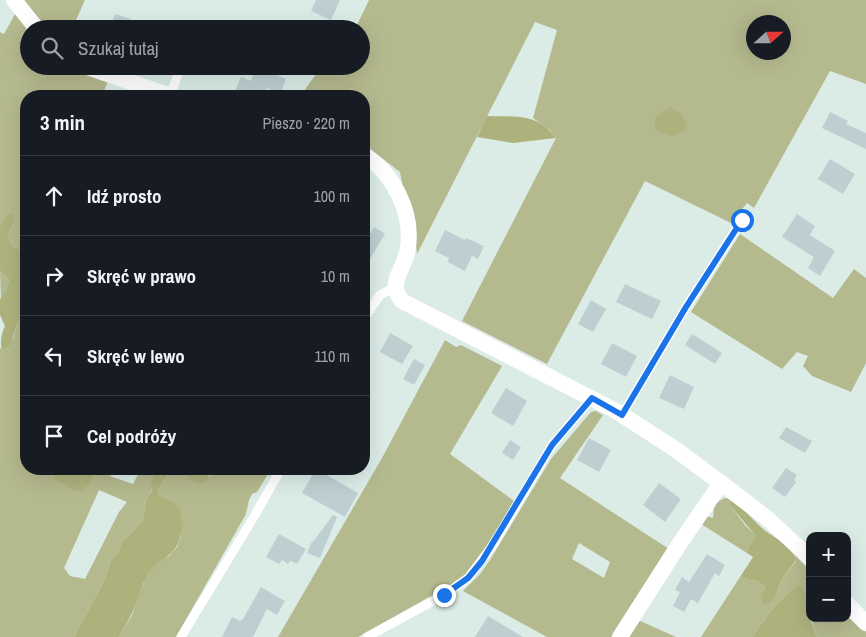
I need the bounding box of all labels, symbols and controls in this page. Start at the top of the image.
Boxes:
north arrow [746,15,791,60]
search box [20,20,370,75]
icon: search [38,34,66,62]
text: Szukaj tutaj [78,35,159,61]
text: 3 min [40,108,85,137]
text: Pieszo · 220 m [262,112,350,134]
icon: ahead [40,182,68,210]
text: Idź prosto [87,183,161,209]
text: 100 m [314,185,350,207]
route start [731,209,754,232]
icon: right [40,262,68,290]
text: Skręć w prawo [87,263,196,289]
text: 10 m [321,265,350,287]
icon: left [40,342,68,370]
text: Skręć w lewo [87,343,185,369]
text: 110 m [314,345,350,367]
icon: arrive [40,422,68,450]
text: Cel podróży [87,423,176,449]
map controls [806,532,851,622]
button: + [806,532,851,577]
button: − [806,577,851,622]
route end [433,584,456,607]

